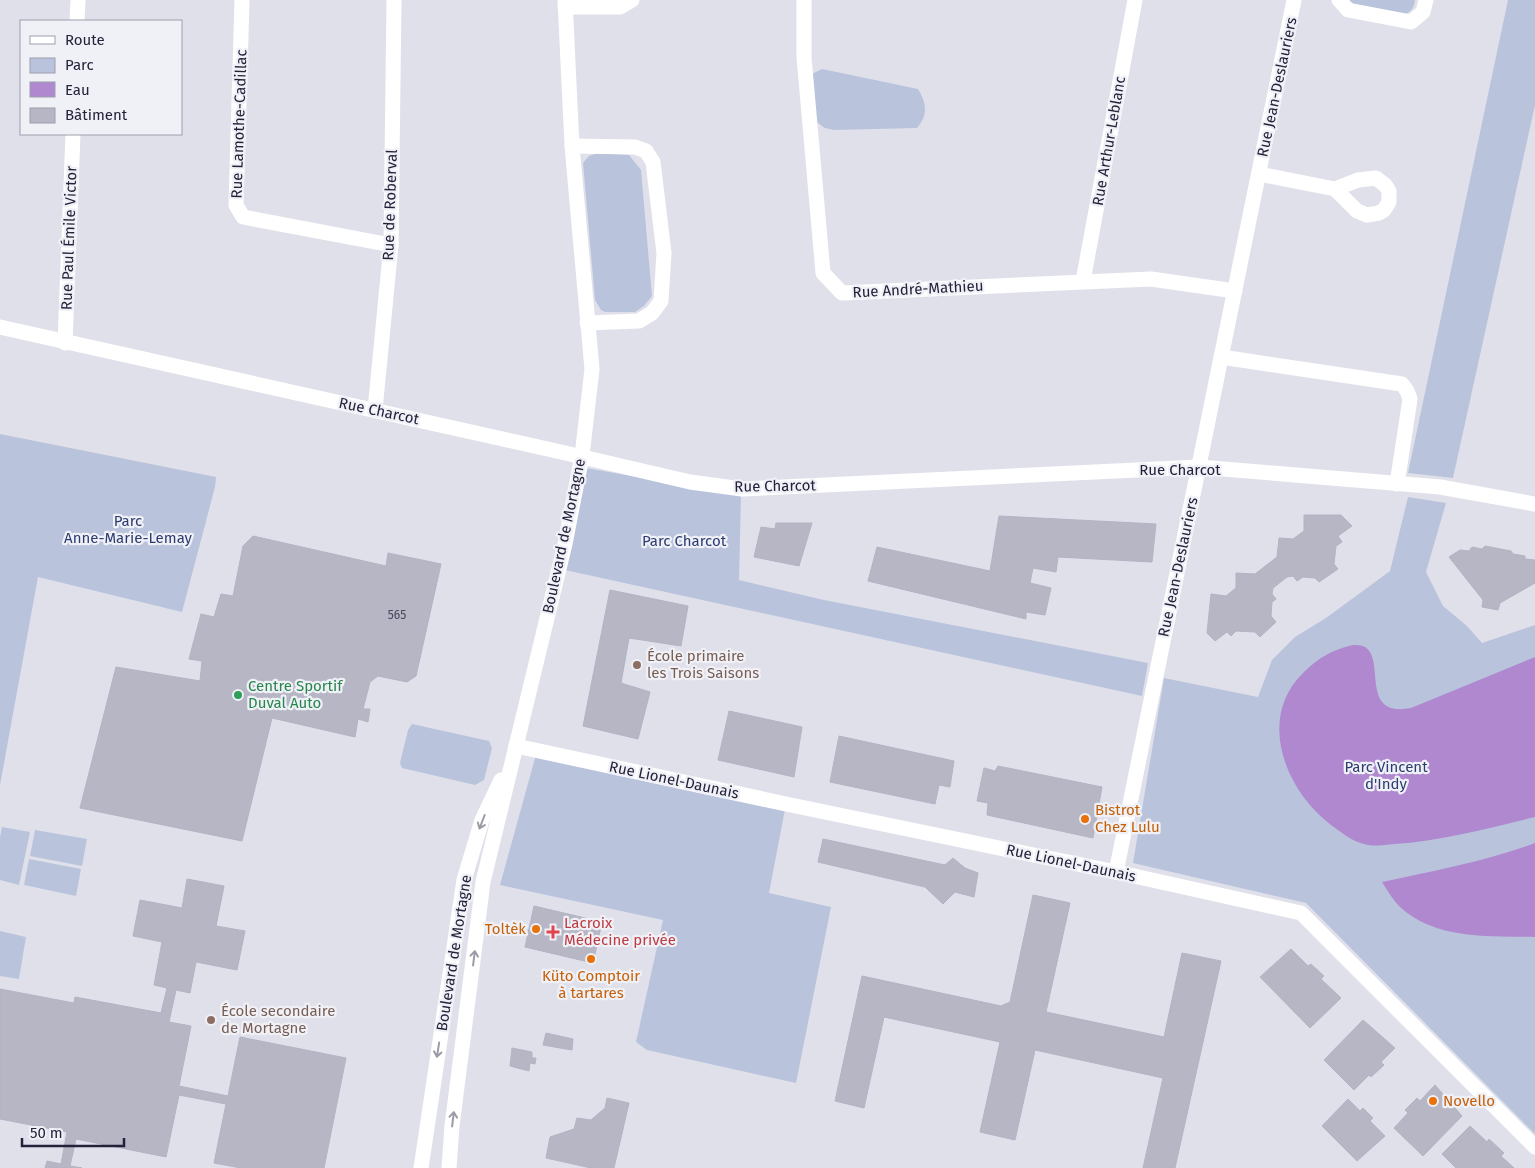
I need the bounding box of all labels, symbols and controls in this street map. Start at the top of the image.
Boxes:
street label: Rue Jean-Deslauriers [1253,15,1301,159]
legend [20,20,182,135]
text: Route [65,31,105,49]
street label: Rue Lamothe-Cadillac [227,49,251,199]
text: Parc [65,56,94,74]
street label: Rue Arthur-Leblanc [1089,75,1129,207]
text: Eau [65,81,90,99]
text: Bâtiment [65,106,128,124]
street label: Rue de Roberval [379,149,401,261]
street label: Rue Paul Émile Victor [57,166,81,310]
street label: Rue André-Mathieu [852,277,984,301]
street label: Rue Charcot [337,394,421,428]
street label: Boulevard de Mortagne [539,457,589,615]
street label: Rue Charcot [1139,461,1221,479]
street label: Rue Charcot [734,476,817,496]
street label: Rue Jean-Deslauriers [1154,495,1202,639]
park label: Parc Anne-Marie-Lemay [64,512,193,547]
park label: Parc Charcot [642,532,727,550]
house number: 565 [388,608,406,622]
place label: École primaire les Trois Saisons [647,647,759,682]
marker: École primaire les Trois Saisons [631,659,643,671]
place label: Centre Sportif Duval Auto [248,677,343,712]
marker: Centre Sportif Duval Auto [232,689,244,701]
street label: Rue Lionel-Daunais [607,757,741,803]
park label: Parc Vincent d'Indy [1344,758,1428,793]
place label: Bistrot Chez Lulu [1095,801,1160,836]
marker: Bistrot Chez Lulu [1079,813,1091,825]
one-way arrow [477,814,486,830]
street label: Rue Lionel-Daunais [1004,840,1138,886]
street label: Boulevard de Mortagne [433,874,475,1032]
place label: Lacroix Médecine privée [564,914,676,949]
place label: Toltèk [485,920,526,938]
marker: Toltèk [530,923,542,935]
marker: Lacroix Médecine privée [546,925,560,939]
one-way arrow [469,951,479,967]
marker: Küto Comptoir à tartares [585,953,597,965]
place label: Küto Comptoir à tartares [542,967,640,1002]
place label: École secondaire de Mortagne [221,1002,335,1037]
marker: École secondaire de Mortagne [205,1014,217,1026]
one-way arrow [433,1042,443,1058]
place label: Novello [1443,1092,1495,1110]
marker: Novello [1427,1095,1439,1107]
one-way arrow [448,1112,458,1128]
scale bar [22,1116,125,1148]
text: 50 m [30,1124,63,1142]

